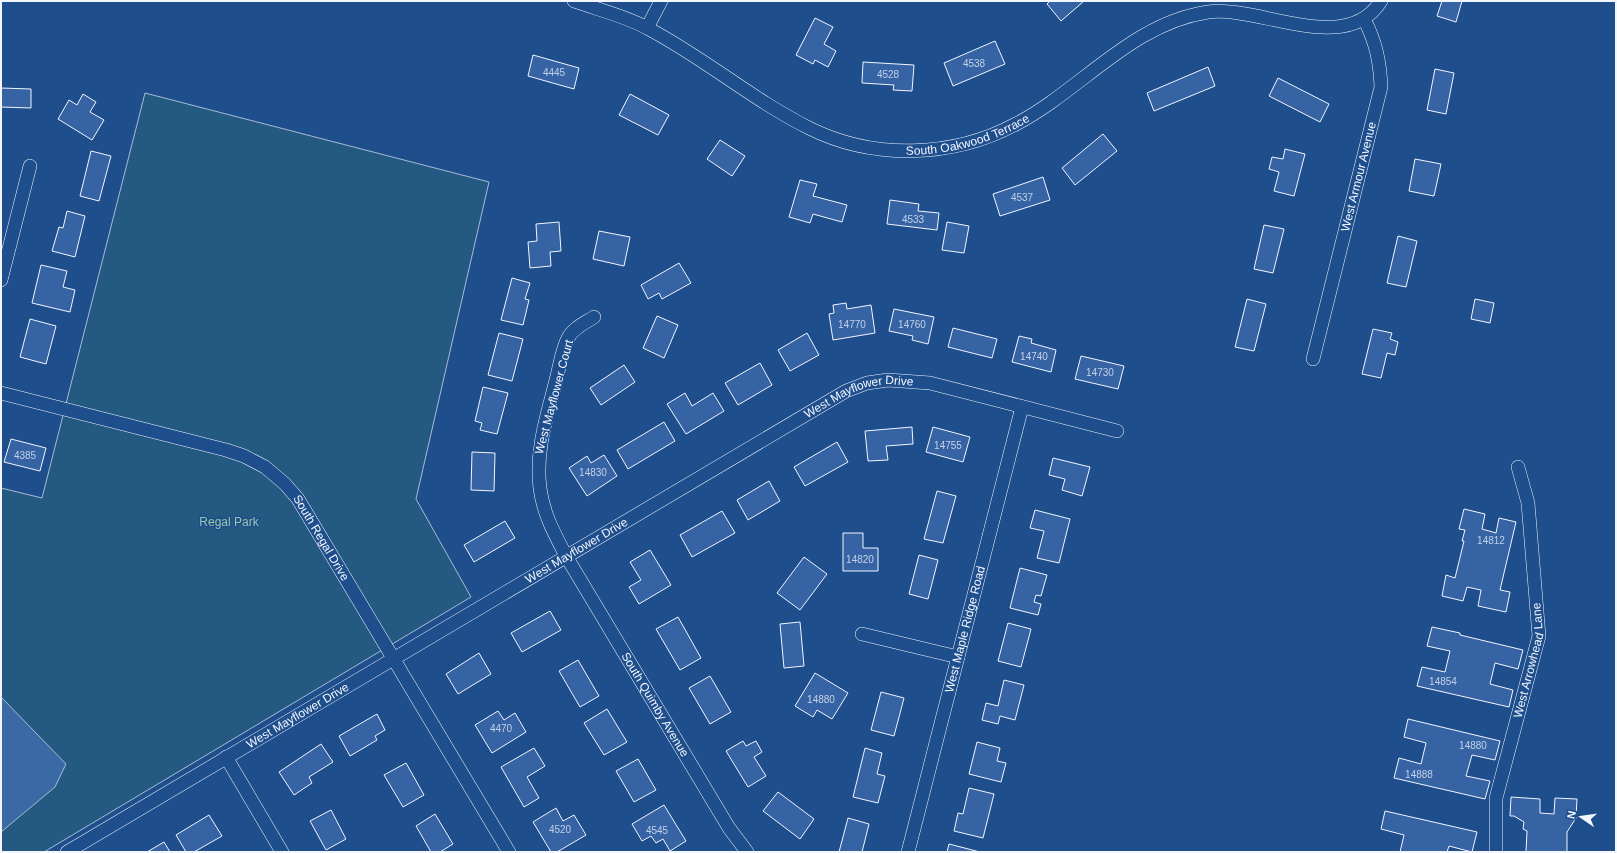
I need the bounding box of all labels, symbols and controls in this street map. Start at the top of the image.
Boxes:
house number: 4538 [963,58,986,69]
house number: 4445 [543,67,566,78]
house number: 4528 [877,69,900,80]
street label: South Oakwood Terrace [906,111,1032,158]
street label: West Armour Avenue [1338,120,1379,233]
house number: 4537 [1011,192,1034,203]
house number: 4533 [902,214,925,225]
house number: 14770 [838,319,866,330]
house number: 14760 [898,319,926,330]
street label: West Mayflower Court [532,338,576,456]
house number: 14740 [1020,351,1048,362]
house number: 14730 [1086,367,1114,378]
street label: West Mayflower Drive [802,373,914,421]
house number: 14755 [934,440,962,451]
house number: 4385 [14,450,37,461]
house number: 14830 [579,467,607,478]
street label: South Regal Drive [290,492,352,583]
park label: Regal Park [199,515,260,529]
street label: West Mayflower Drive [523,515,630,586]
house number: 14812 [1477,535,1505,546]
house number: 14820 [846,554,874,565]
street label: West Maple Ridge Road [942,564,988,694]
street label: West Arrowhead Lane [1511,602,1547,720]
street label: South Quimby Avenue [618,650,692,760]
house number: 14854 [1429,676,1457,687]
street label: West Mayflower Drive [244,680,352,751]
house number: 14880 [807,694,835,705]
house number: 4470 [490,723,513,734]
house number: 14880 [1459,740,1487,751]
house number: 14888 [1405,769,1433,780]
north arrow [1561,797,1601,837]
text: N [1565,809,1578,820]
house number: 4520 [549,824,572,835]
house number: 4545 [646,825,669,836]

